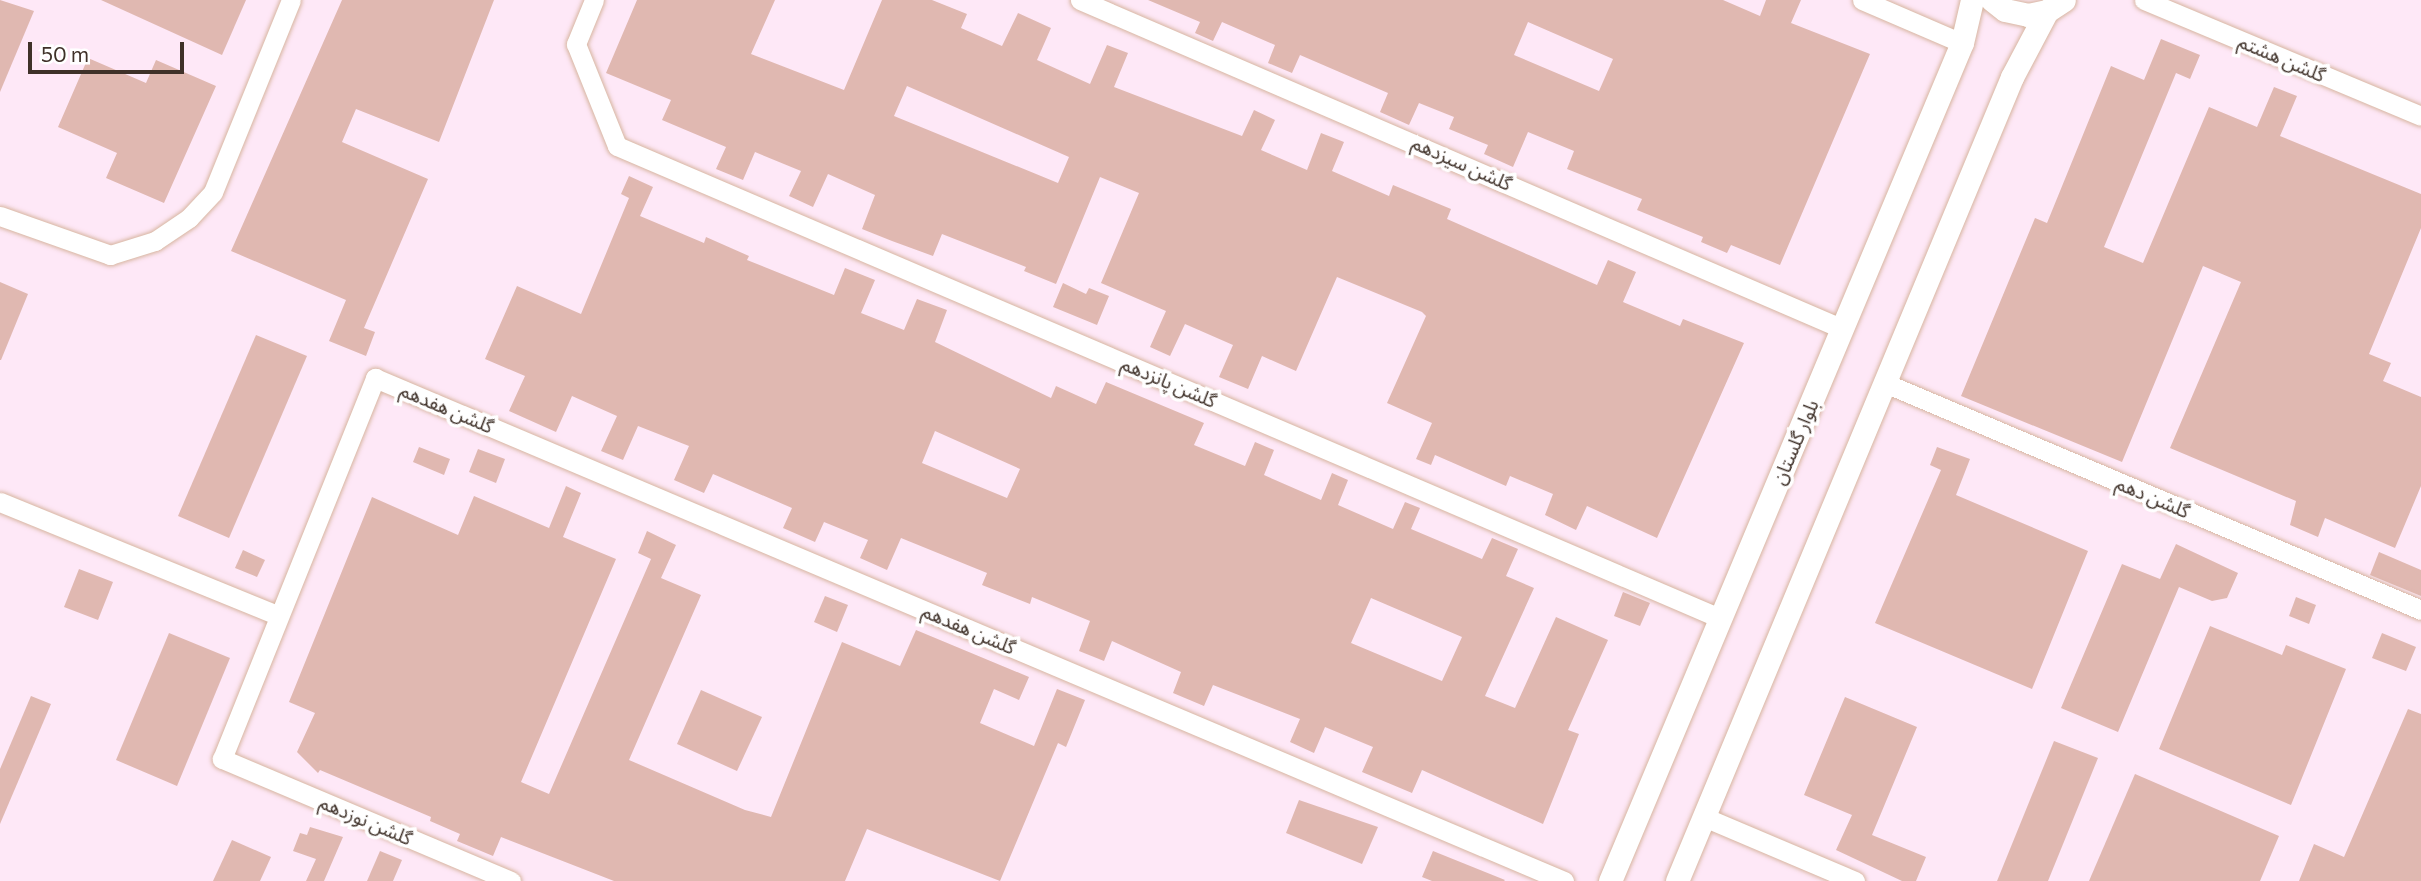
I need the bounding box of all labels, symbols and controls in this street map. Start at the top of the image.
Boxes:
scale bar [32,28,187,72]
street label: گلشن هشتم [2235,30,2329,86]
text: 50 m [41,41,89,66]
street label: گلشن سیزدهم [1409,131,1515,195]
street label: گلشن پانزدهم [1118,352,1220,412]
street label: گلشن هفدهم [397,378,497,438]
street label: بلوار گلستان [1767,396,1823,488]
street label: گلشن دهم [2113,471,2193,523]
street label: گلشن هفدهم [919,599,1019,659]
street label: گلشن نوزدهم [316,790,416,850]

